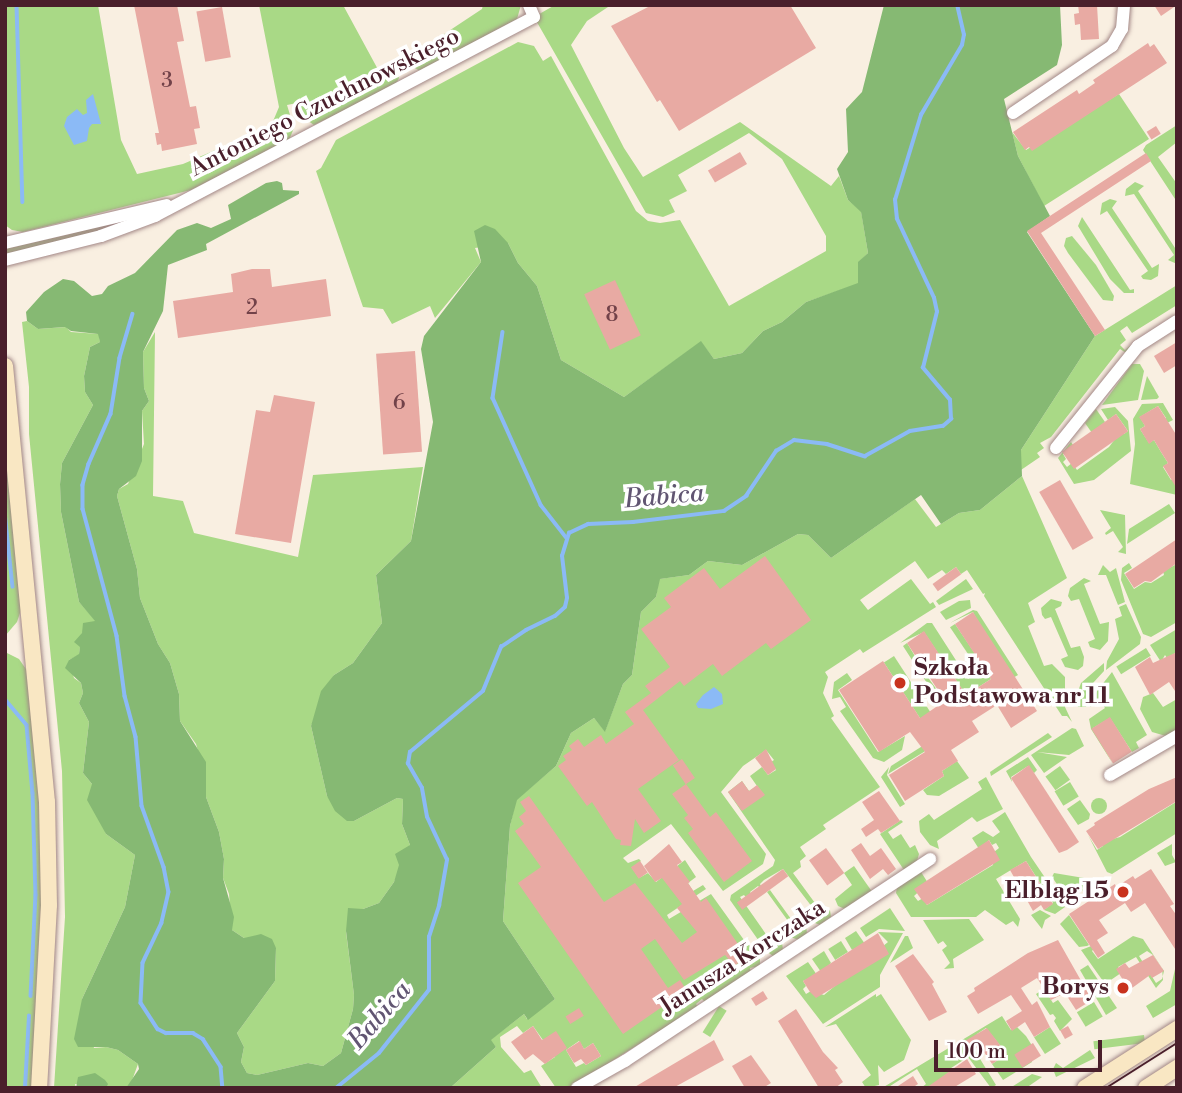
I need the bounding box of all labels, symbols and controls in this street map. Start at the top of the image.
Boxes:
street label: Antoniego Czuchnowskiego [185,22,465,184]
house number: 3 [161,68,173,94]
house number: 2 [246,295,258,321]
house number: 8 [606,302,618,328]
house number: 6 [393,390,405,416]
water label: Babica [623,478,705,516]
place label: Szkoła Podstawowa nr 11 [914,655,1109,711]
marker: Szkoła Podstawowa nr 11 [892,675,908,691]
place label: Elbląg 15 [1005,878,1109,906]
marker: Elbląg 15 [1115,884,1131,900]
street label: Janusza Korczaka [655,894,831,1022]
place label: Borys [1041,974,1109,1002]
water label: Babica [342,976,418,1056]
marker: Borys [1115,980,1131,996]
scale bar [937,1026,1105,1070]
text: 100 m [947,1039,1006,1065]

